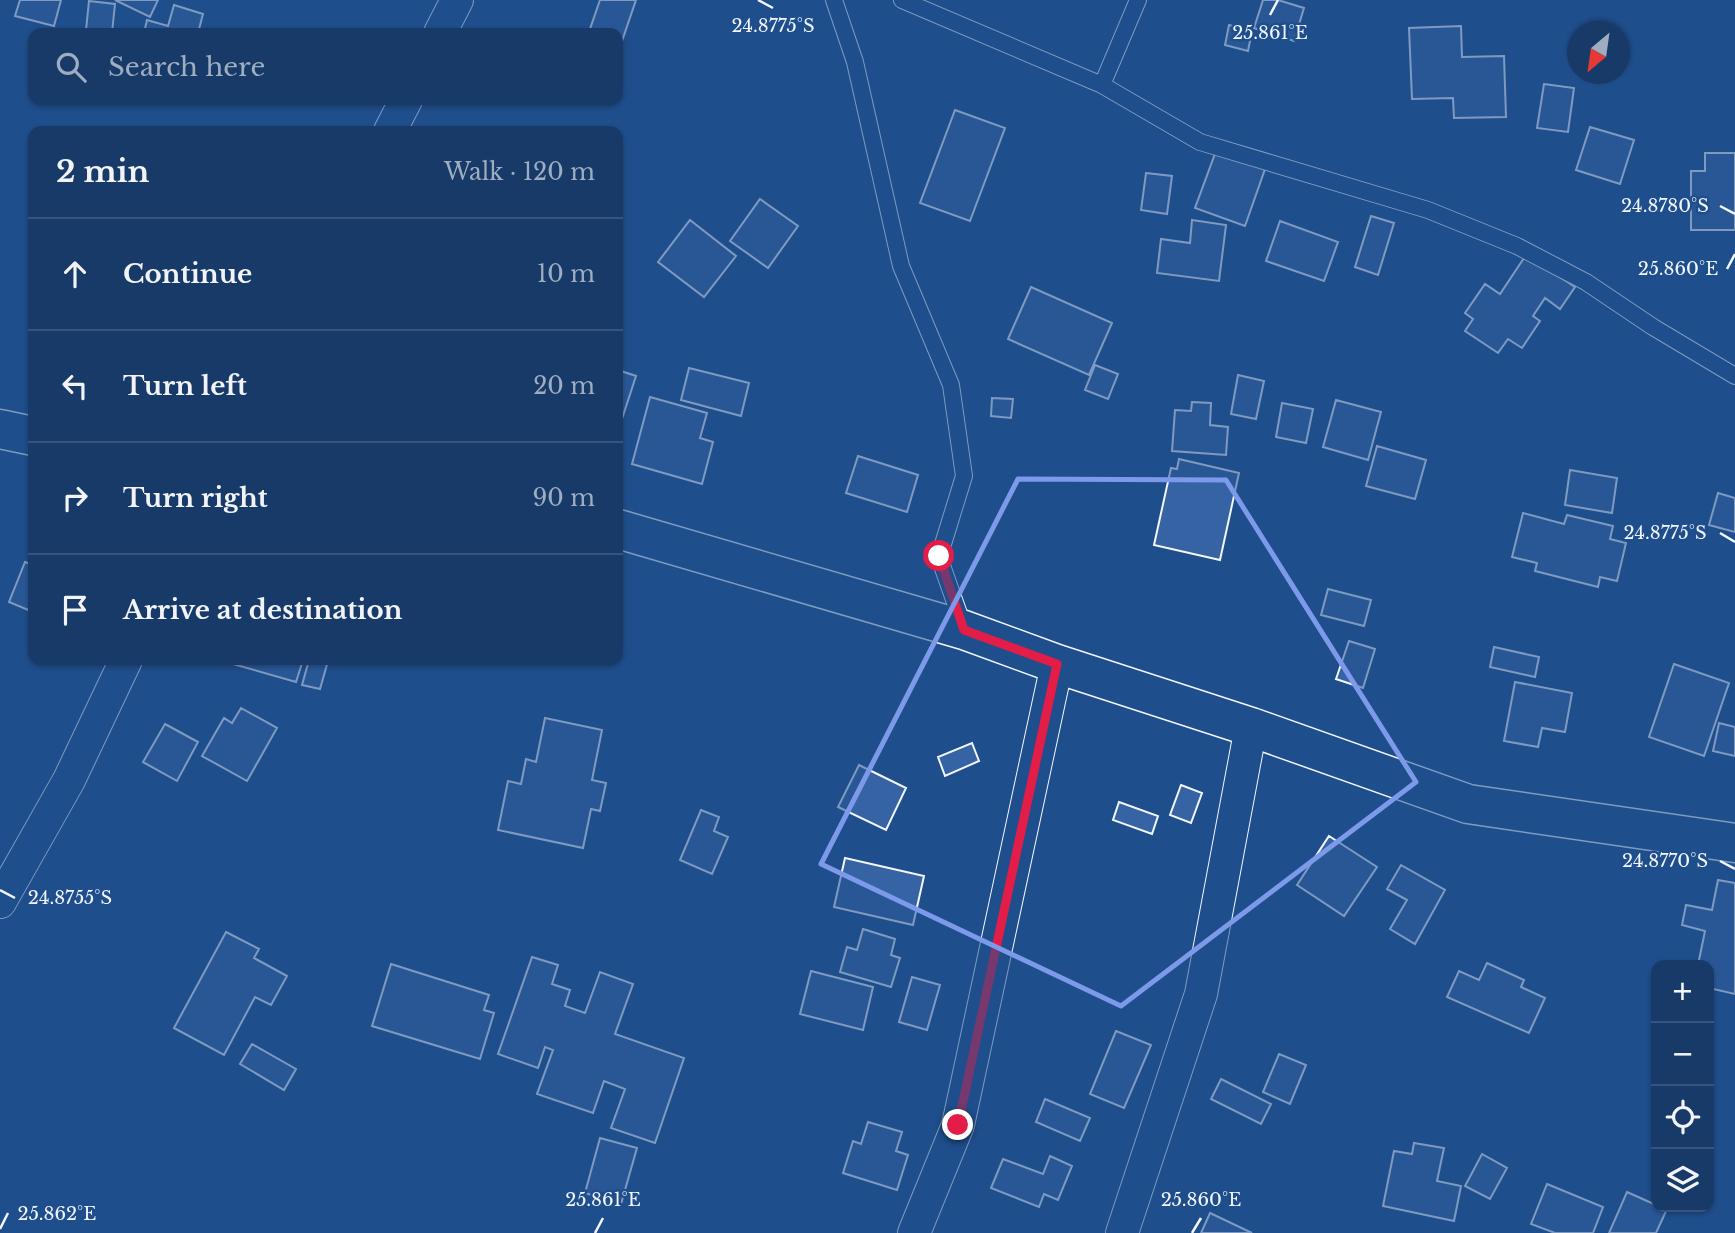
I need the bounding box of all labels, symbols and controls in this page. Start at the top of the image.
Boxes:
text: 24.8775°S [731,15,815,37]
north arrow [1567,21,1630,84]
text: 25.861°E [1232,22,1308,44]
search box [28,28,623,105]
icon: search [52,48,90,86]
text: Search here [108,51,265,83]
text: 2 min [56,153,149,190]
text: Walk · 120 m [444,158,595,186]
text: 24.8780°S [1621,195,1709,217]
icon: ahead [56,255,94,293]
text: Continue [123,258,252,290]
text: 25.860°E [1638,258,1718,280]
text: 10 m [537,260,595,288]
icon: left [56,367,94,405]
text: Turn left [123,370,247,402]
text: 20 m [533,372,595,400]
icon: right [56,479,94,517]
text: Turn right [123,482,268,514]
text: 90 m [533,484,595,512]
text: 24.8775°S [1623,522,1707,544]
route start [923,540,954,571]
icon: arrive [56,591,94,629]
text: Arrive at destination [123,594,403,626]
text: 24.8770°S [1622,850,1708,872]
text: 24.8755°S [28,887,112,909]
map controls [1651,960,1714,1212]
button: + [1651,960,1714,1023]
button: − [1651,1023,1714,1086]
button: locate [1651,1086,1714,1149]
route end [942,1109,973,1140]
button: layers [1651,1149,1714,1212]
text: 25.861°E [565,1189,641,1211]
text: 25.860°E [1161,1189,1241,1211]
text: 25.862°E [18,1203,96,1225]

